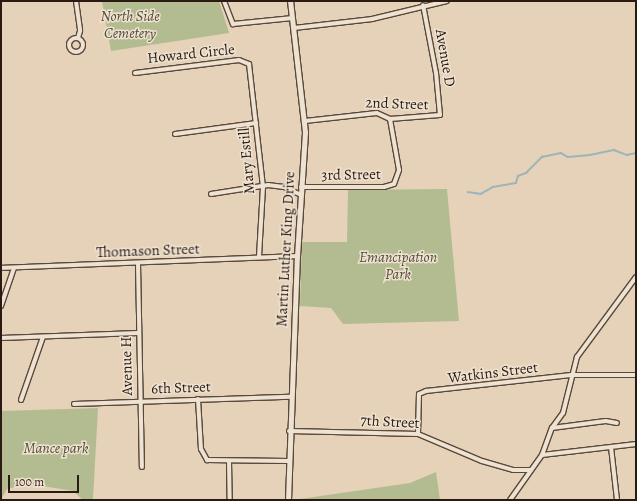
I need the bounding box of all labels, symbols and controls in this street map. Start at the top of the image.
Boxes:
park label: North Side Cemetery [100,7,160,42]
street label: Avenue D [431,28,459,88]
street label: Howard Circle [146,40,236,68]
street label: 2nd Street [365,94,429,114]
street label: Mary Estill [235,127,259,195]
street label: 3rd Street [321,165,381,185]
street label: Martin Luther King Drive [273,171,299,327]
street label: Thomason Street [96,240,200,262]
park label: Emancipation Park [359,248,437,283]
street label: Avenue H [117,336,137,396]
street label: Watkins Street [447,359,539,387]
street label: 6th Street [151,378,211,398]
street label: 7th Street [360,411,420,433]
park label: Mance park [24,440,88,458]
scale bar [10,467,81,493]
text: 100 m [15,474,44,490]

